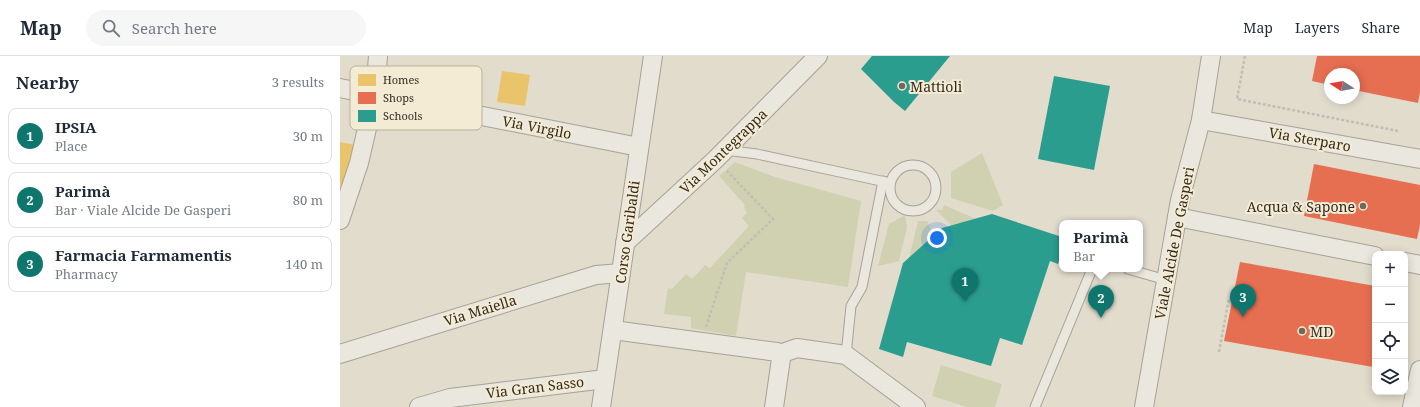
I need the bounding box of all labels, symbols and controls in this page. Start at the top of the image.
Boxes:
search box [86,10,366,46]
text: Map [20,15,62,41]
icon: search [100,17,122,39]
text: Search here [132,18,217,38]
text: Map [1243,18,1273,37]
text: Layers [1295,18,1340,37]
text: Share [1362,18,1400,37]
legend [350,66,482,130]
north arrow [1324,68,1360,104]
text: Nearby [16,71,79,94]
text: Homes [383,72,419,87]
text: 3 results [272,73,324,91]
place label: Mattioli [910,77,963,96]
marker: Mattioli [897,81,907,91]
text: Shops [383,90,414,105]
street label: Via Montegrappa [675,104,771,198]
text: Schools [383,108,422,123]
street label: Via Virgilo [501,111,573,143]
text: IPSIA [55,117,97,137]
street label: Via Sterparo [1267,122,1353,156]
text: 1 [26,127,34,145]
text: 30 m [293,127,323,145]
text: Place [55,137,88,155]
street label: Viale Alcide De Gasperi [1150,164,1198,321]
street label: Corso Garibaldi [610,179,644,285]
text: Parimà [55,181,111,201]
text: 2 [26,191,34,209]
text: 80 m [293,191,323,209]
place label: Acqua & Sapone [1247,197,1355,216]
text: Bar · Viale Alcide De Gasperi [55,201,231,219]
marker: Acqua & Sapone [1358,201,1368,211]
popup [1059,220,1143,272]
text: Parimà [1073,227,1129,247]
your location [927,228,947,248]
text: Farmacia Farmamentis [55,245,232,265]
text: Bar [1073,247,1095,265]
map controls [1372,251,1408,395]
button: + [1372,251,1408,287]
text: 3 [26,255,34,273]
text: 140 m [286,255,323,273]
text: Pharmacy [55,265,118,283]
pin: 1 [952,268,978,301]
pin: 3 [1230,284,1256,317]
pin: 2 [1088,285,1114,318]
button: − [1372,287,1408,323]
street label: Via Maiella [441,290,519,330]
place label: MD [1310,322,1333,341]
button: locate [1372,323,1408,359]
marker: MD [1297,326,1307,336]
button: layers [1372,359,1408,395]
street label: Via Gran Sasso [485,372,585,402]

